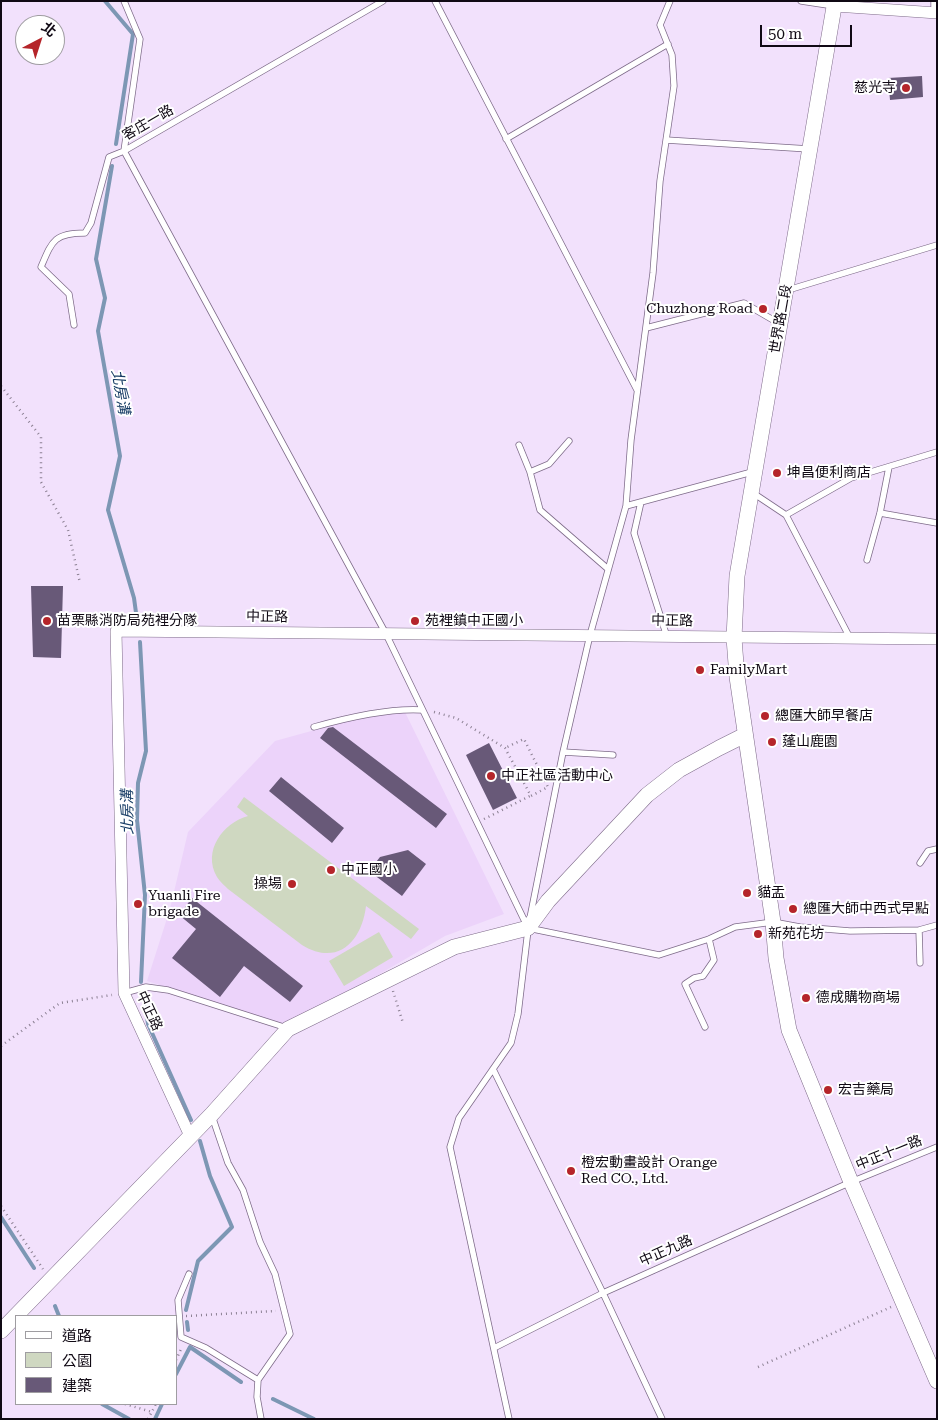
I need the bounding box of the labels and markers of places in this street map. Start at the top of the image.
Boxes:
place label: 慈光寺 [854,80,896,96]
marker: 慈光寺 [900,82,912,94]
place label: Chuzhong Road [646,301,753,317]
marker: Chuzhong Road [757,303,769,315]
place label: 坤昌便利商店 [787,465,871,481]
marker: 坤昌便利商店 [771,467,783,479]
place label: 苗栗縣消防局苑裡分隊 [57,613,197,629]
place label: 苑裡鎮中正國小 [425,613,523,629]
marker: 苗栗縣消防局苑裡分隊 [41,615,53,627]
marker: 苑裡鎮中正國小 [409,615,421,627]
place label: FamilyMart [710,662,787,678]
marker: FamilyMart [694,664,706,676]
place label: 總匯大師早餐店 [775,708,873,724]
marker: 總匯大師早餐店 [759,710,771,722]
place label: 蓬山鹿園 [782,734,838,750]
marker: 蓬山鹿園 [766,736,778,748]
place label: 中正社區活動中心 [501,768,613,784]
marker: 中正社區活動中心 [485,770,497,782]
place label: 中正國小 [341,862,397,878]
marker: 中正國小 [325,864,337,876]
place label: 操場 [254,876,282,892]
marker: 操場 [286,878,298,890]
place label: 貓盂 [757,885,785,901]
marker: 貓盂 [741,887,753,899]
place label: Yuanli Fire brigade [148,888,221,920]
marker: Yuanli Fire brigade [132,898,144,910]
place label: 總匯大師中西式早點 [803,901,929,917]
marker: 總匯大師中西式早點 [787,903,799,915]
place label: 新苑花坊 [768,926,824,942]
marker: 新苑花坊 [752,928,764,940]
place label: 德成購物商場 [816,990,900,1006]
marker: 德成購物商場 [800,992,812,1004]
place label: 宏吉藥局 [838,1082,894,1098]
marker: 宏吉藥局 [822,1084,834,1096]
place label: 橙宏動畫設計 Orange Red CO., Ltd. [581,1155,717,1188]
marker: 橙宏動畫設計 Orange Red CO., Ltd. [565,1165,577,1177]

